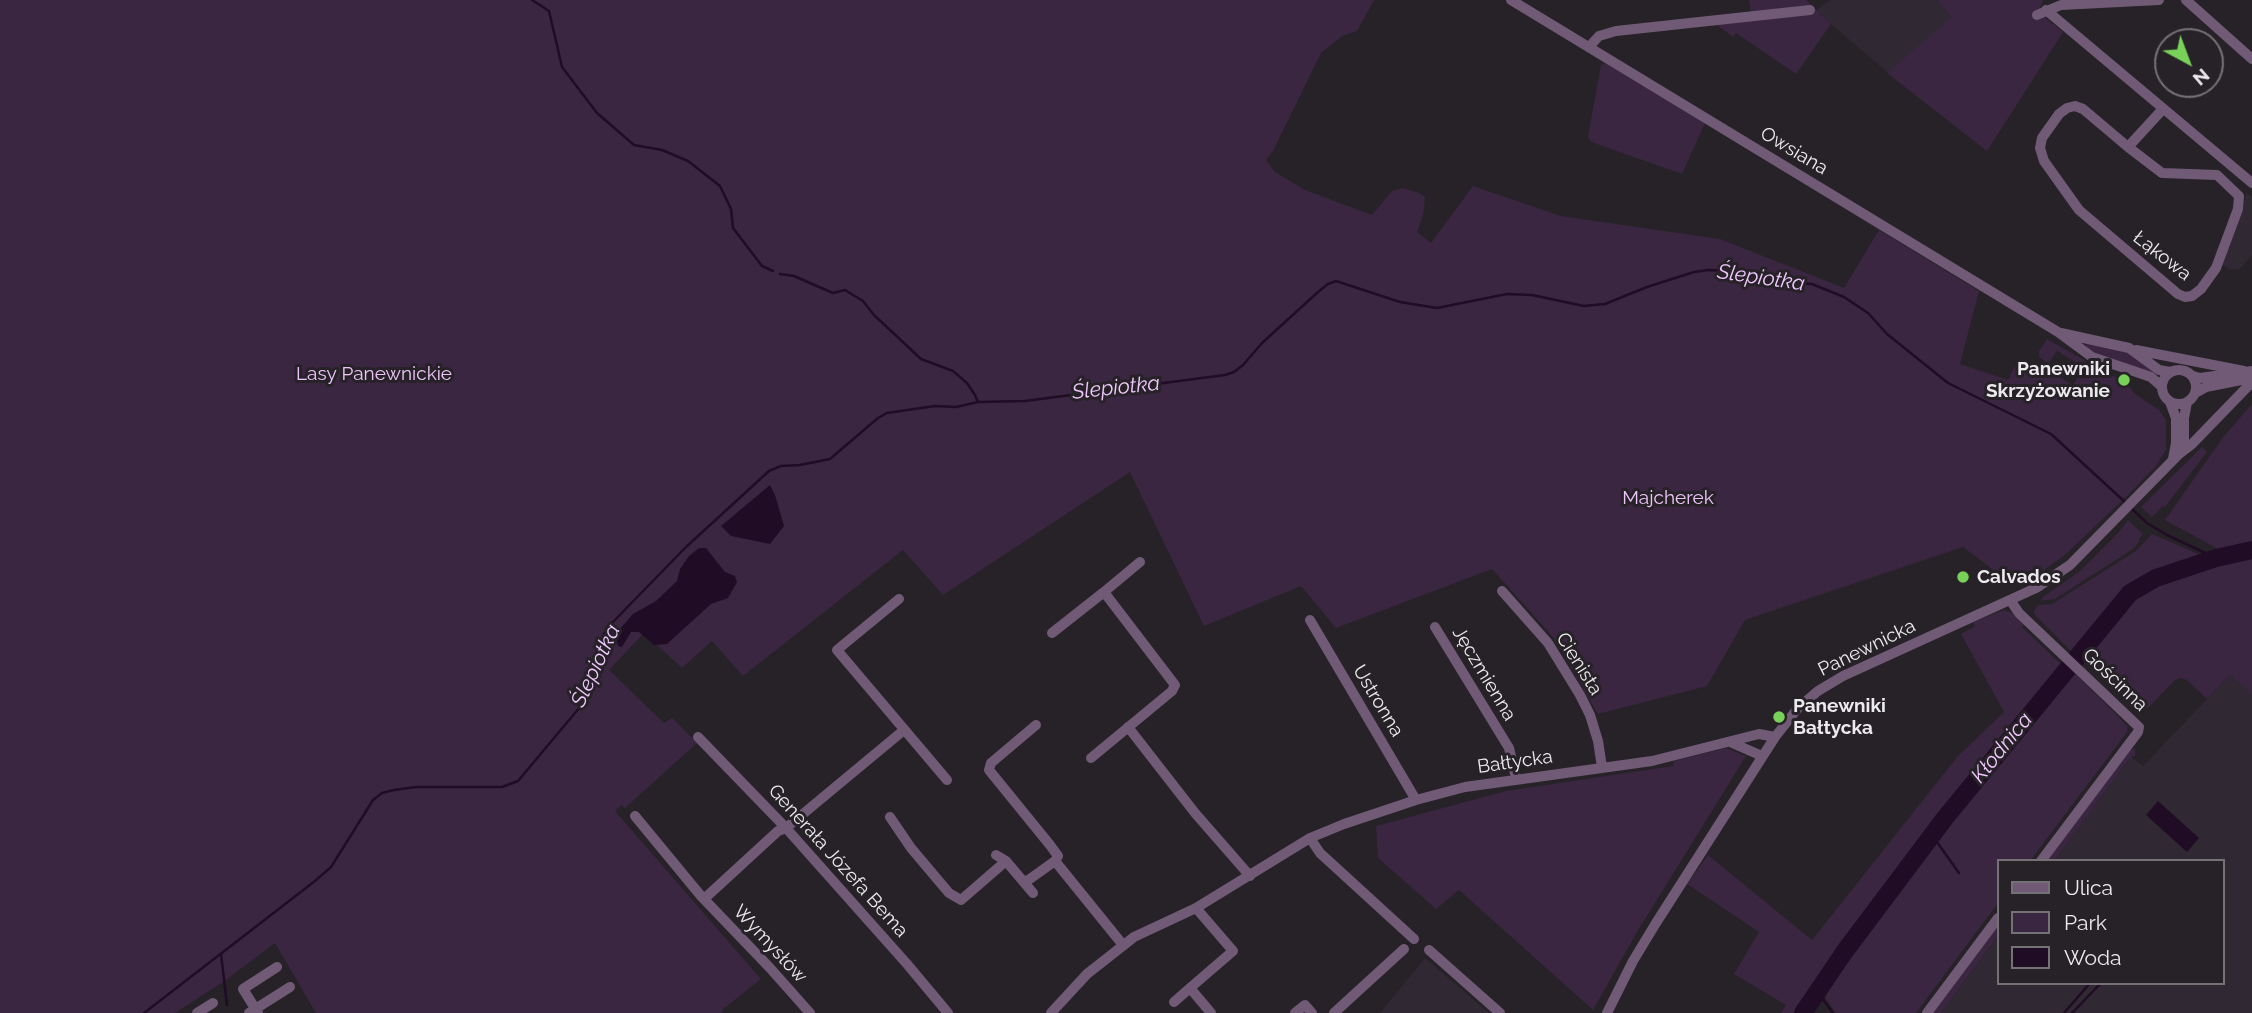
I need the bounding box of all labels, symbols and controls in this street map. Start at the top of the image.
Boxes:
north arrow [2154,28,2224,98]
text: N [2189,64,2214,90]
street label: Owsiana [1756,122,1832,180]
street label: Łąkowa [2128,226,2196,286]
water label: Ślepiotka [1716,259,1806,297]
place label: Panewniki Skrzyżowanie [1986,358,2110,402]
park label: Lasy Panewnickie [296,363,452,385]
water label: Ślepiotka [1071,371,1161,405]
marker: Panewniki Skrzyżowanie [2116,372,2132,388]
park label: Majcherek [1622,487,1714,509]
place label: Calvados [1977,566,2061,588]
marker: Calvados [1955,569,1971,585]
street label: Panewnicka [1815,615,1919,681]
water label: Ślepiotka [566,621,626,711]
street label: Jęczmienna [1447,623,1521,725]
street label: Cienista [1551,629,1607,699]
street label: Gościnna [2078,644,2152,716]
street label: Ustronna [1348,661,1408,741]
place label: Panewniki Bałtycka [1793,695,1886,739]
water label: Kłodnica [1966,708,2038,788]
marker: Panewniki Bałtycka [1771,709,1787,725]
street label: Bałtycka [1476,745,1554,779]
street label: Generała Józefa Bema [763,780,913,942]
legend [1996,859,2224,985]
text: Ulica [2064,875,2113,900]
street label: Wymysłów [728,900,812,988]
text: Park [2064,910,2107,935]
text: Woda [2064,945,2122,970]

